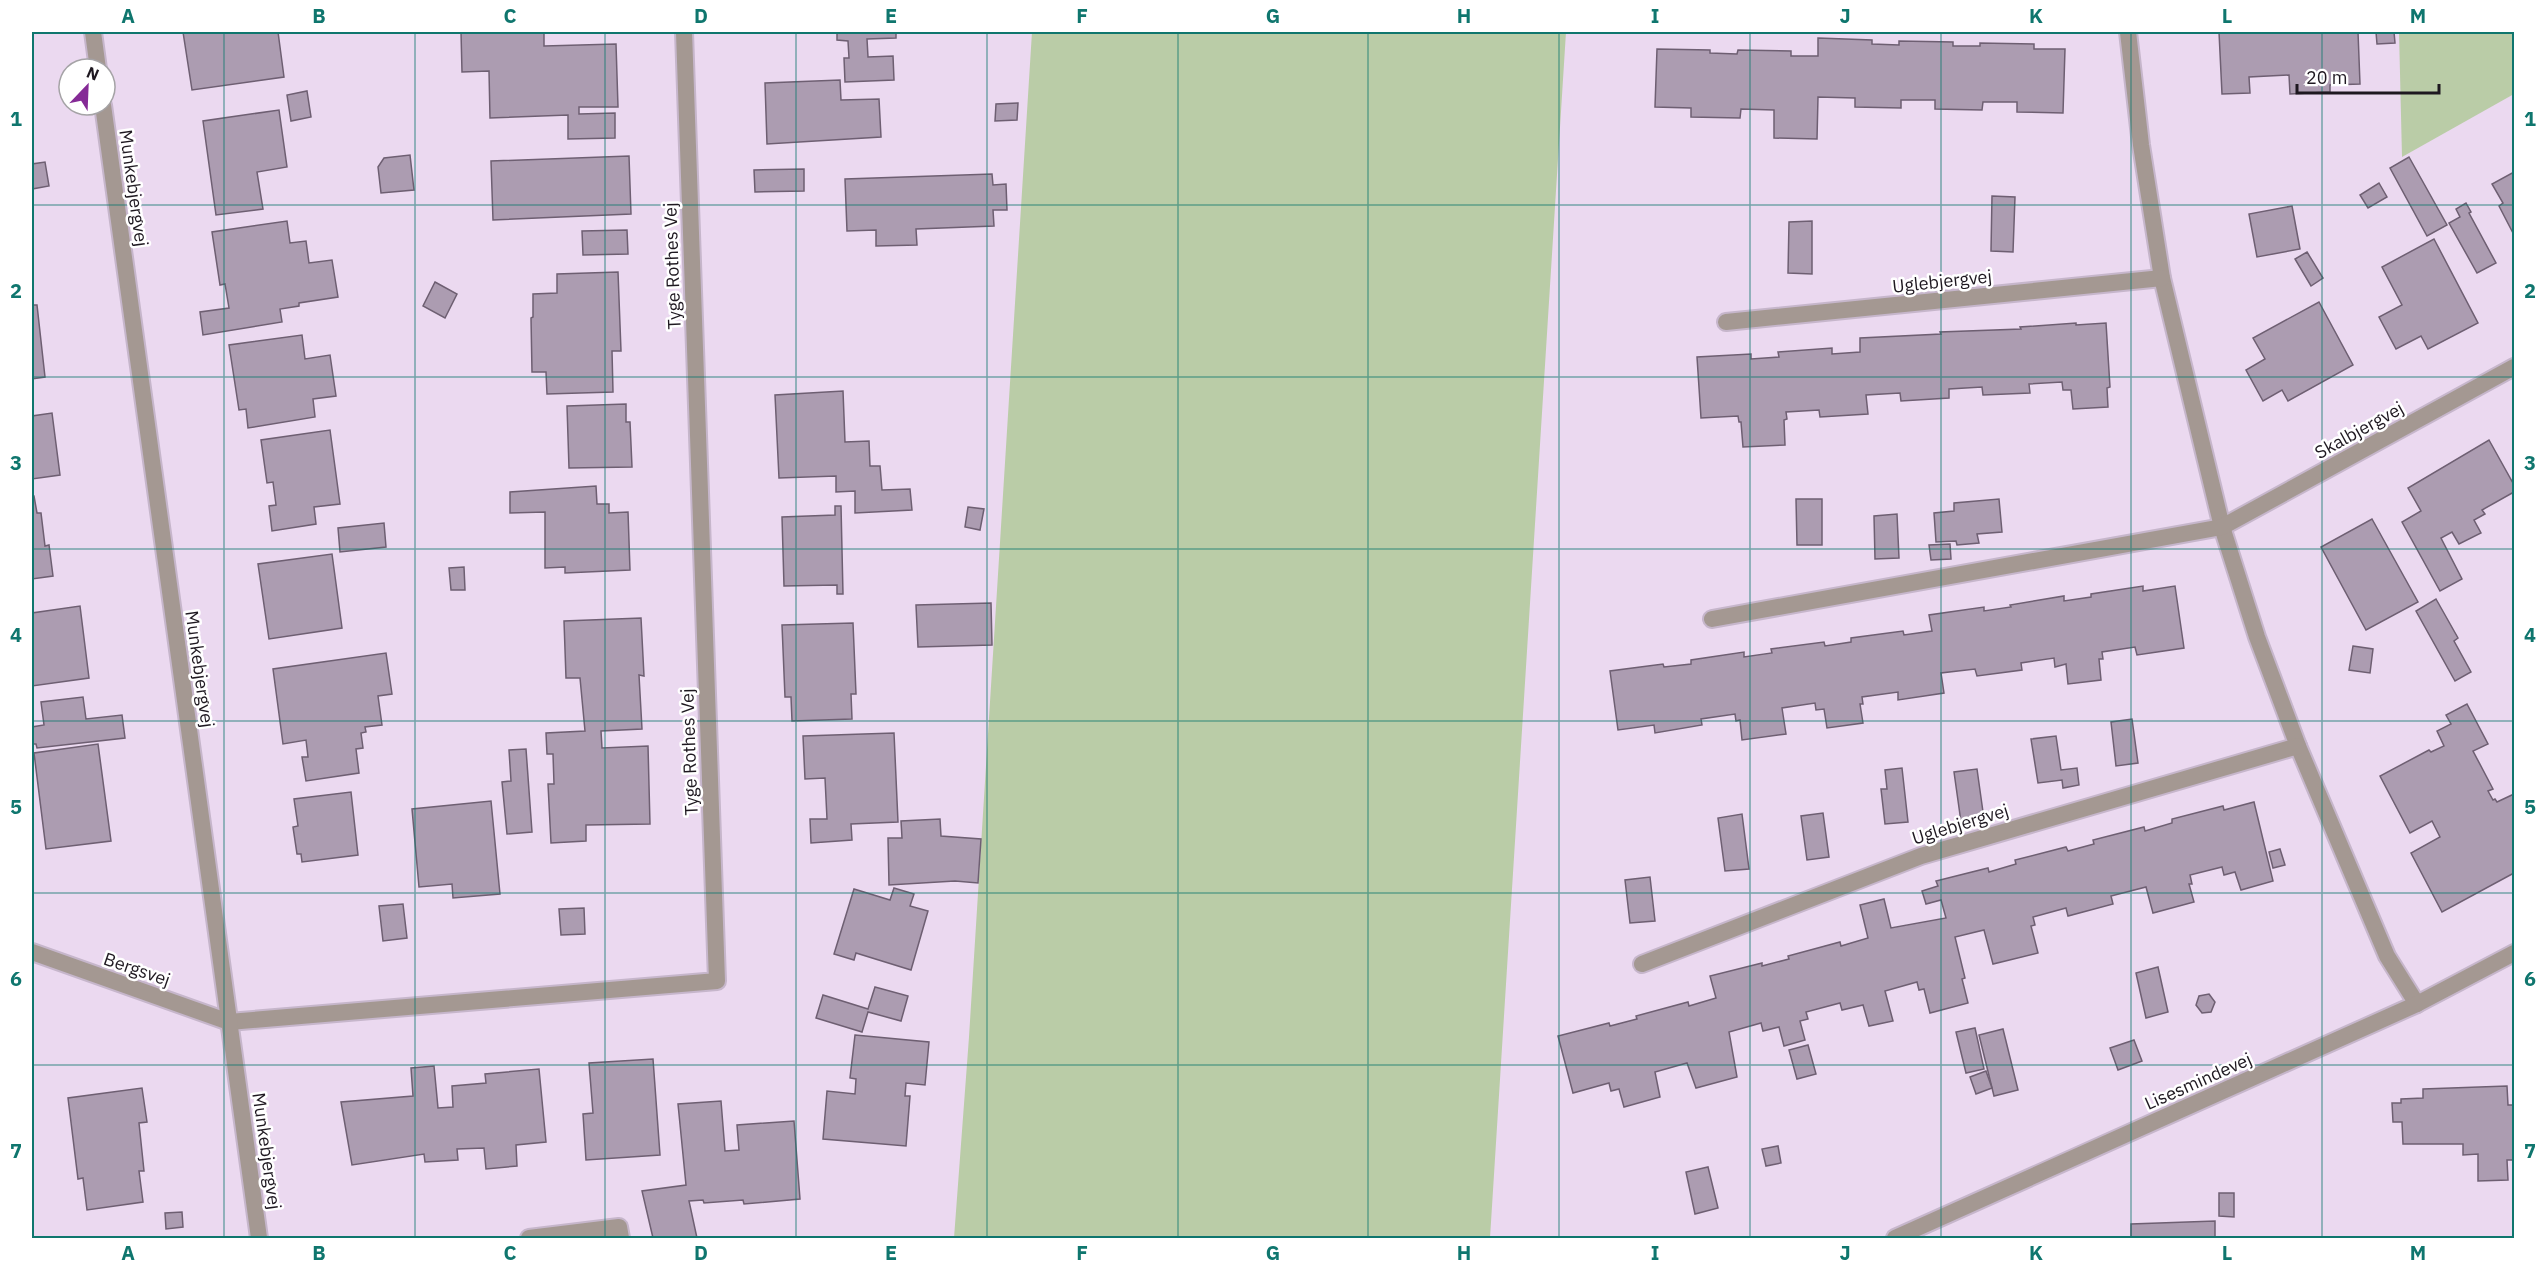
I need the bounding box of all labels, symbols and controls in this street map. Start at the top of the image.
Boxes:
text: A [121,2,135,29]
text: B [312,2,326,29]
text: C [503,2,517,29]
text: D [694,2,708,29]
text: E [885,2,897,29]
text: F [1076,2,1088,29]
text: G [1266,2,1280,29]
text: H [1457,2,1471,29]
text: I [1651,2,1659,29]
text: J [1839,2,1851,29]
text: K [2029,2,2043,29]
text: L [2222,2,2232,29]
text: M [2410,2,2426,29]
north arrow [57,57,117,117]
scale bar [2297,57,2440,95]
text: N [84,62,102,85]
text: 20 m [2306,66,2348,89]
text: 1 [10,105,22,132]
text: 1 [2524,105,2536,132]
street label: Munkebjergvej [114,128,154,248]
street label: Tyge Rothes Vej [658,202,686,330]
street label: Uglebjergvej [1891,264,1993,298]
text: 2 [10,277,22,304]
text: 2 [2524,277,2536,304]
street label: Skalbjergvej [2311,396,2407,464]
text: 3 [10,449,22,476]
text: 3 [2524,449,2536,476]
street label: Munkebjergvej [180,609,220,729]
text: 4 [10,621,22,648]
text: 4 [2524,621,2536,648]
street label: Tyge Rothes Vej [675,688,703,816]
text: 5 [10,793,22,820]
text: 5 [2524,793,2536,820]
street label: Uglebjergvej [1909,798,2011,850]
street label: Bergsvej [101,947,173,991]
text: 6 [10,965,22,992]
text: 6 [2524,965,2536,992]
street label: Lisesmindevej [2141,1047,2255,1115]
street label: Munkebjergvej [247,1091,287,1211]
text: 7 [10,1137,22,1164]
text: 7 [2524,1137,2536,1164]
text: A [121,1239,135,1266]
text: B [312,1239,326,1266]
text: C [503,1239,517,1266]
text: D [694,1239,708,1266]
text: E [885,1239,897,1266]
text: F [1076,1239,1088,1266]
text: G [1266,1239,1280,1266]
text: H [1457,1239,1471,1266]
text: I [1651,1239,1659,1266]
text: J [1839,1239,1851,1266]
text: K [2029,1239,2043,1266]
text: L [2222,1239,2232,1266]
text: M [2410,1239,2426,1266]

